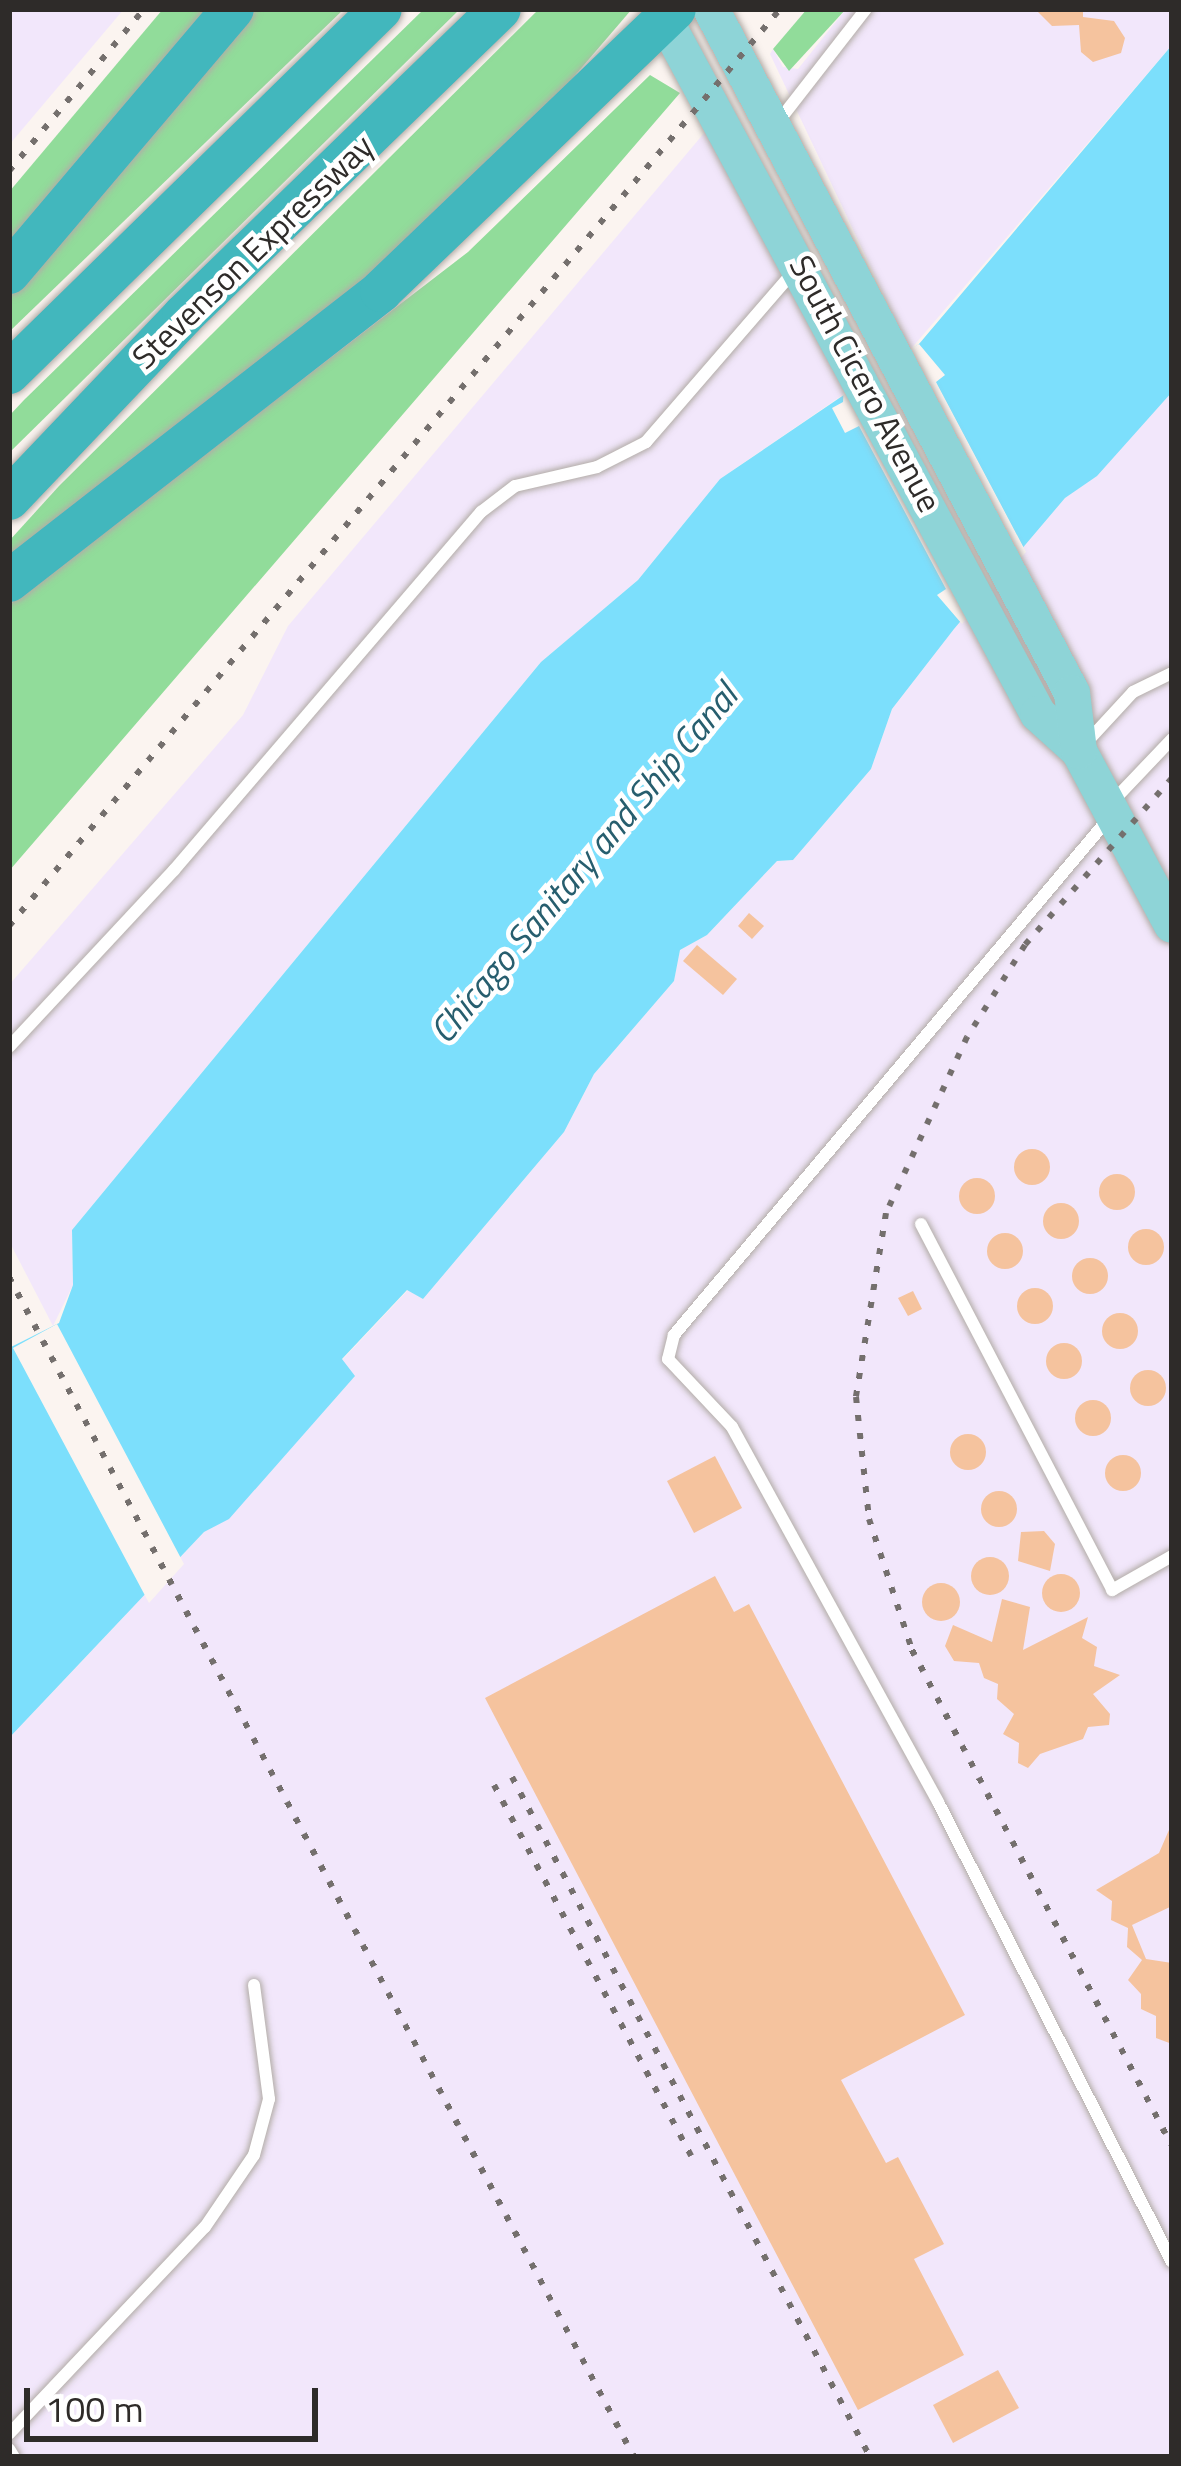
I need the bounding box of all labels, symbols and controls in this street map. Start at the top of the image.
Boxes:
street label: Stevenson Expressway [124,127,382,377]
street label: South Cicero Avenue [781,249,949,519]
water label: Chicago Sanitary and Ship Canal [420,675,746,1051]
scale bar [30,2364,324,2438]
text: 100 m [45,2381,144,2436]

